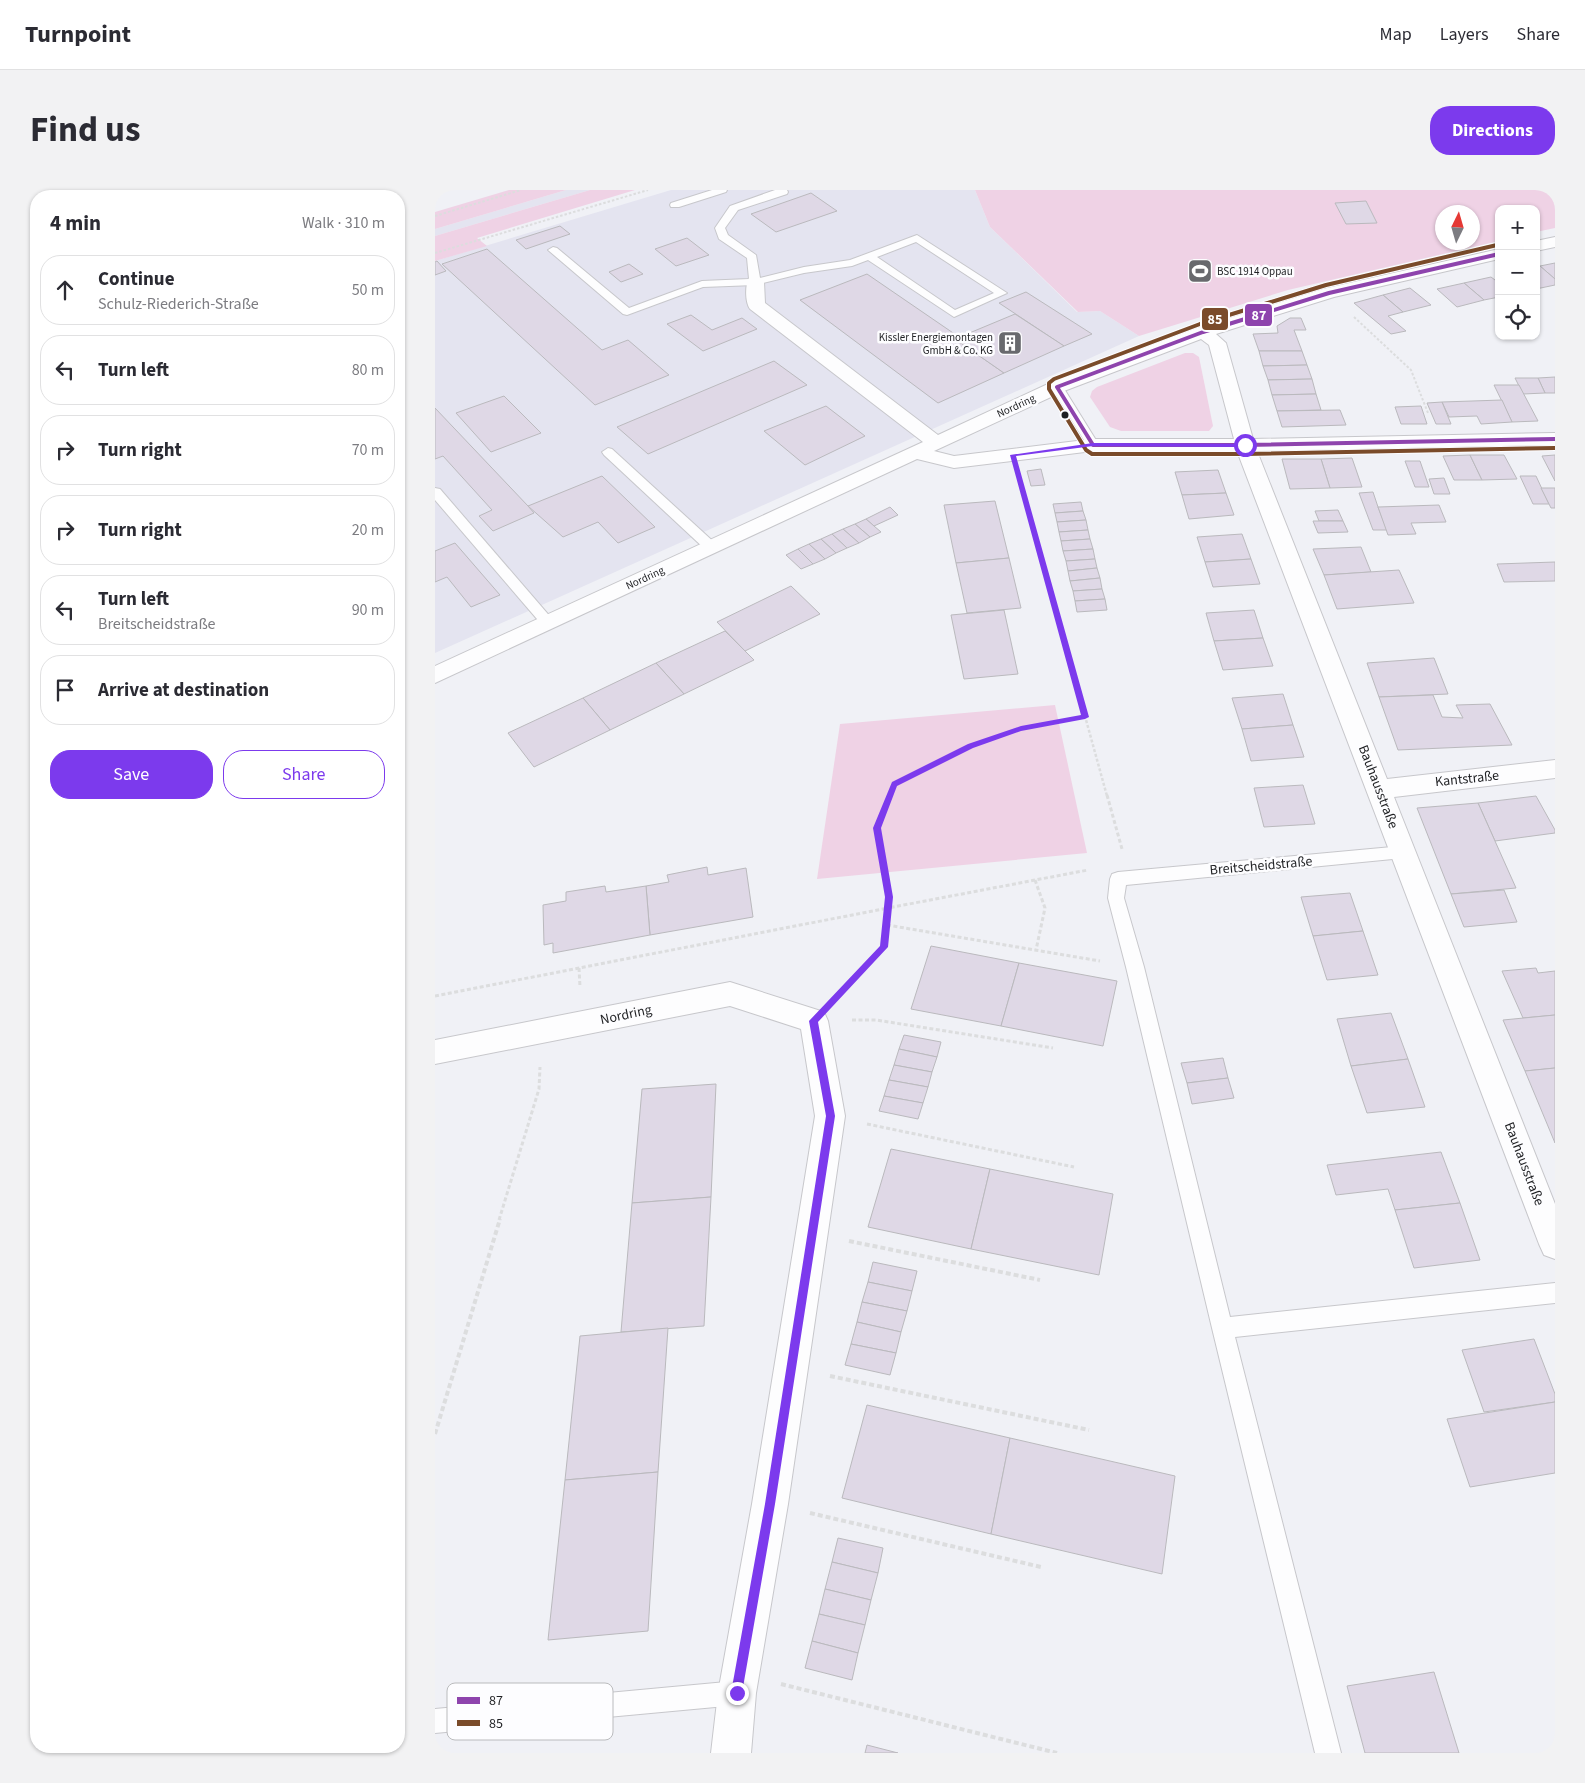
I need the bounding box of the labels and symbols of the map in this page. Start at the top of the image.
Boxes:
north arrow [1435,205,1480,250]
sports icon: BSC 1914 Oppau [1187,258,1213,284]
place label: BSC 1914 Oppau [1217,264,1293,279]
line badge: 87 [1244,303,1273,327]
text: 87 [1252,306,1266,326]
line badge: 85 [1201,307,1229,331]
text: 85 [1208,310,1222,330]
place label: Kissler Energiemontagen GmbH & Co. KG [879,330,993,358]
building icon: Kissler Energiemontagen GmbH & Co. KG [997,330,1023,356]
street label: Nordring [994,390,1038,421]
unlabelled marker [1060,410,1070,420]
route start [1234,434,1257,457]
street label: Nordring [623,562,667,593]
street label: Bauhausstraße [1353,742,1403,832]
street label: Kantstraße [1434,766,1500,792]
street label: Breitscheidstraße [1209,852,1313,880]
street label: Nordring [598,1000,654,1030]
street label: Bauhausstraße [1499,1119,1549,1209]
route end [726,1682,749,1705]
legend [447,1683,613,1740]
text: 87 [489,1691,503,1711]
text: 85 [489,1714,503,1734]

